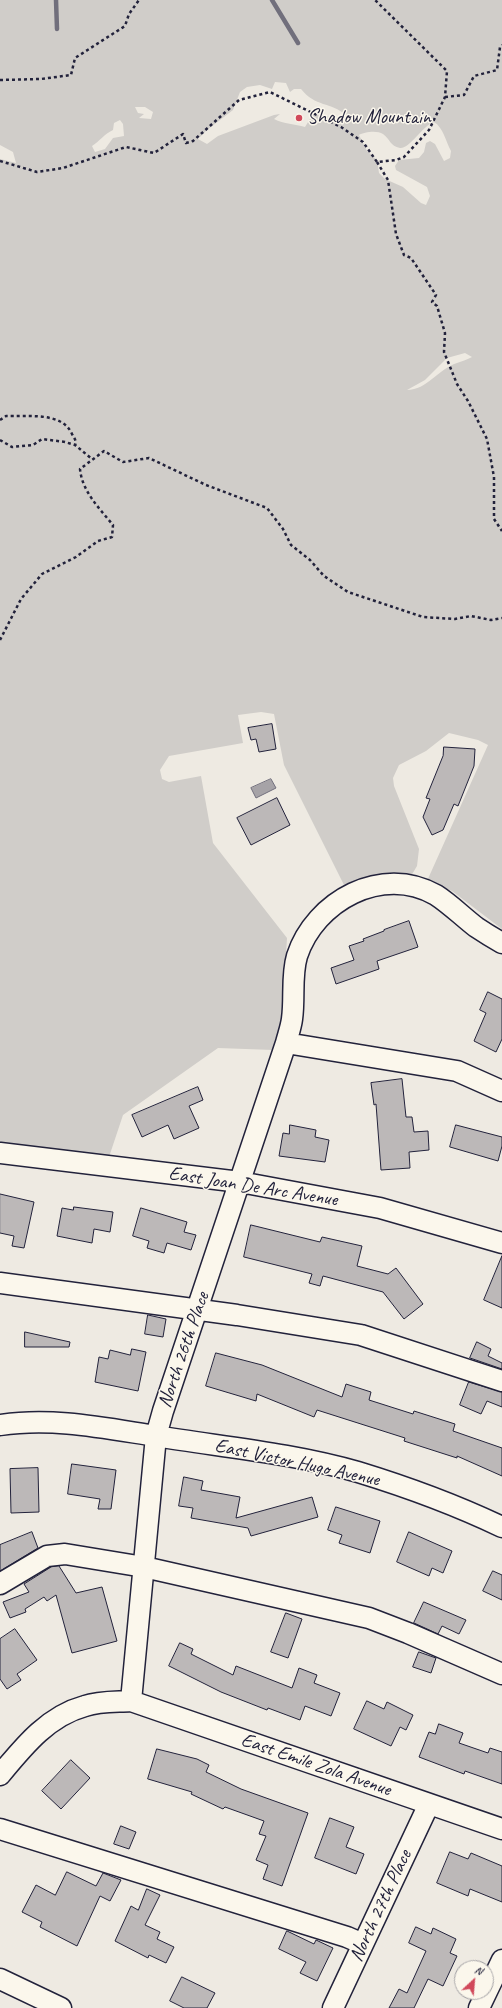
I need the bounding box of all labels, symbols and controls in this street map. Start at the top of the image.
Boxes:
place label: Shadow Mountain [307,106,431,130]
marker: Shadow Mountain [294,113,304,123]
street label: East Joan De Arc Avenue [167,1162,339,1212]
street label: North 26th Place [153,1289,215,1411]
street label: East Victor Hugo Avenue [213,1434,381,1492]
street label: East Emile Zola Avenue [238,1728,394,1802]
street label: North 27th Place [345,1846,417,1966]
north arrow [454,1960,494,2000]
text: N [473,1962,485,1978]

